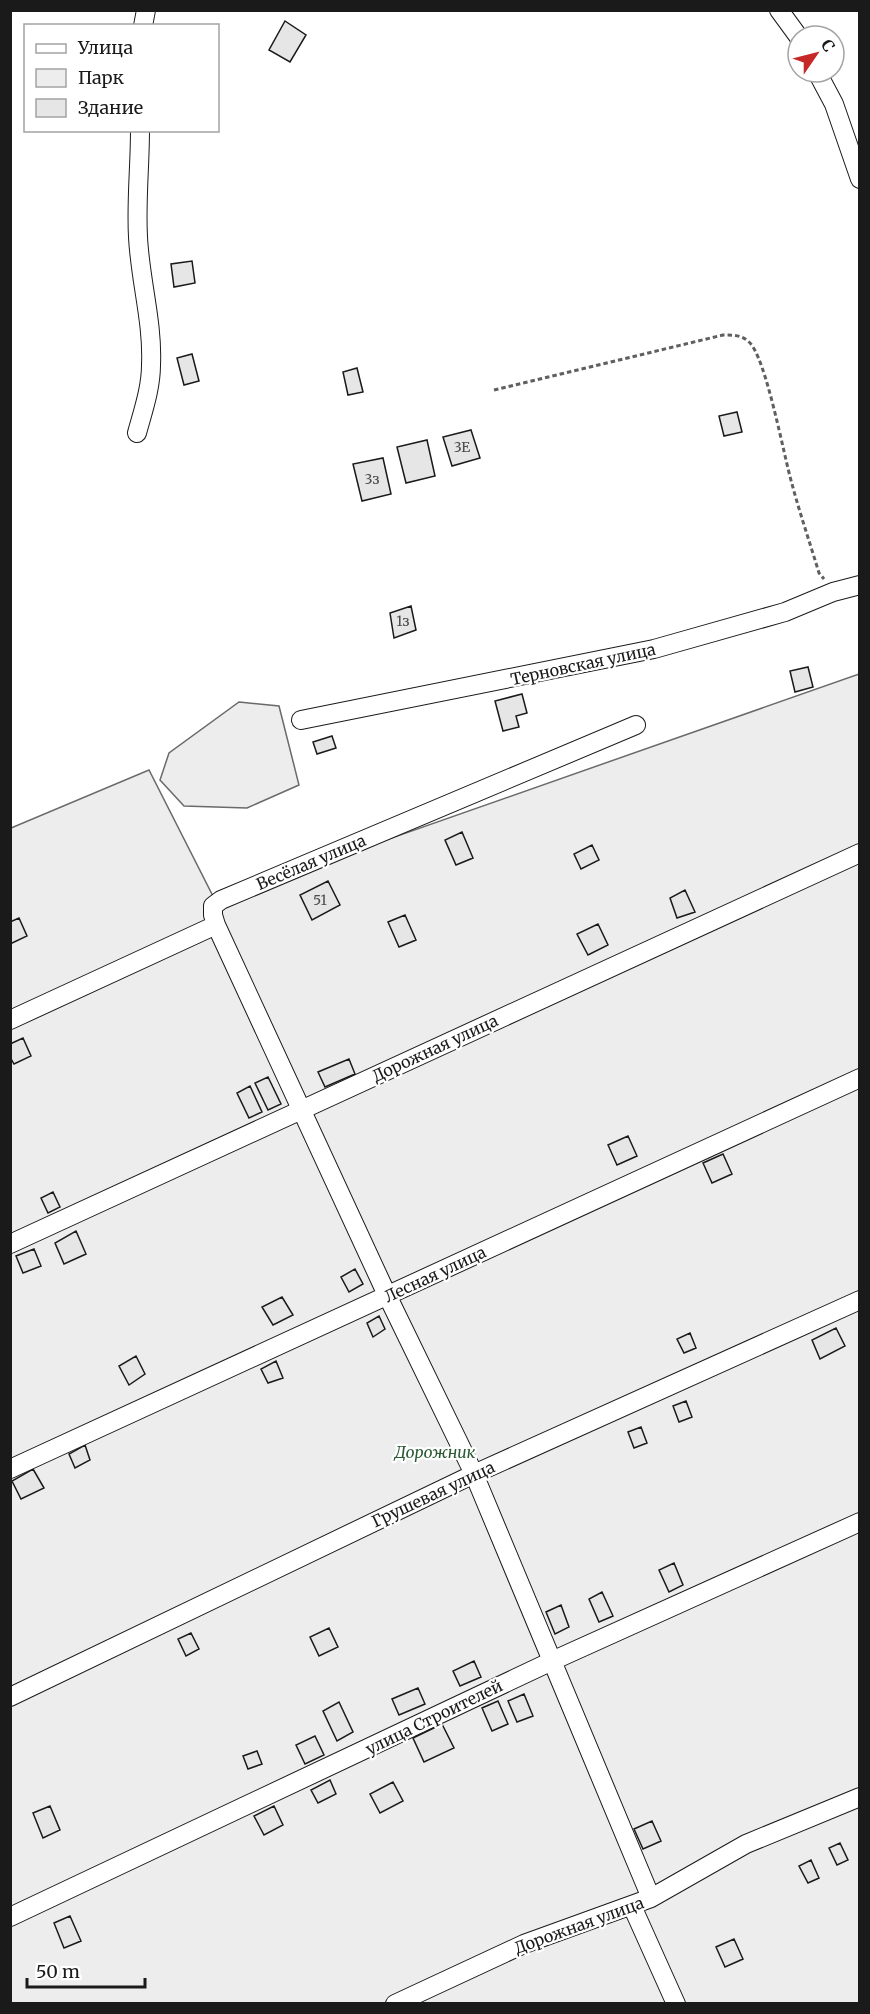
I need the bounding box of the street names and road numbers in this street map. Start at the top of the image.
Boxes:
street label: Терновская улица [509,639,658,689]
street label: Весёлая улица [253,830,369,894]
street label: Дорожная улица [369,1010,501,1086]
street label: Лесная улица [381,1242,489,1306]
street label: Грушевая улица [368,1457,498,1531]
street label: улица Строителей [362,1675,506,1759]
street label: Дорожная улица [512,1892,647,1958]

